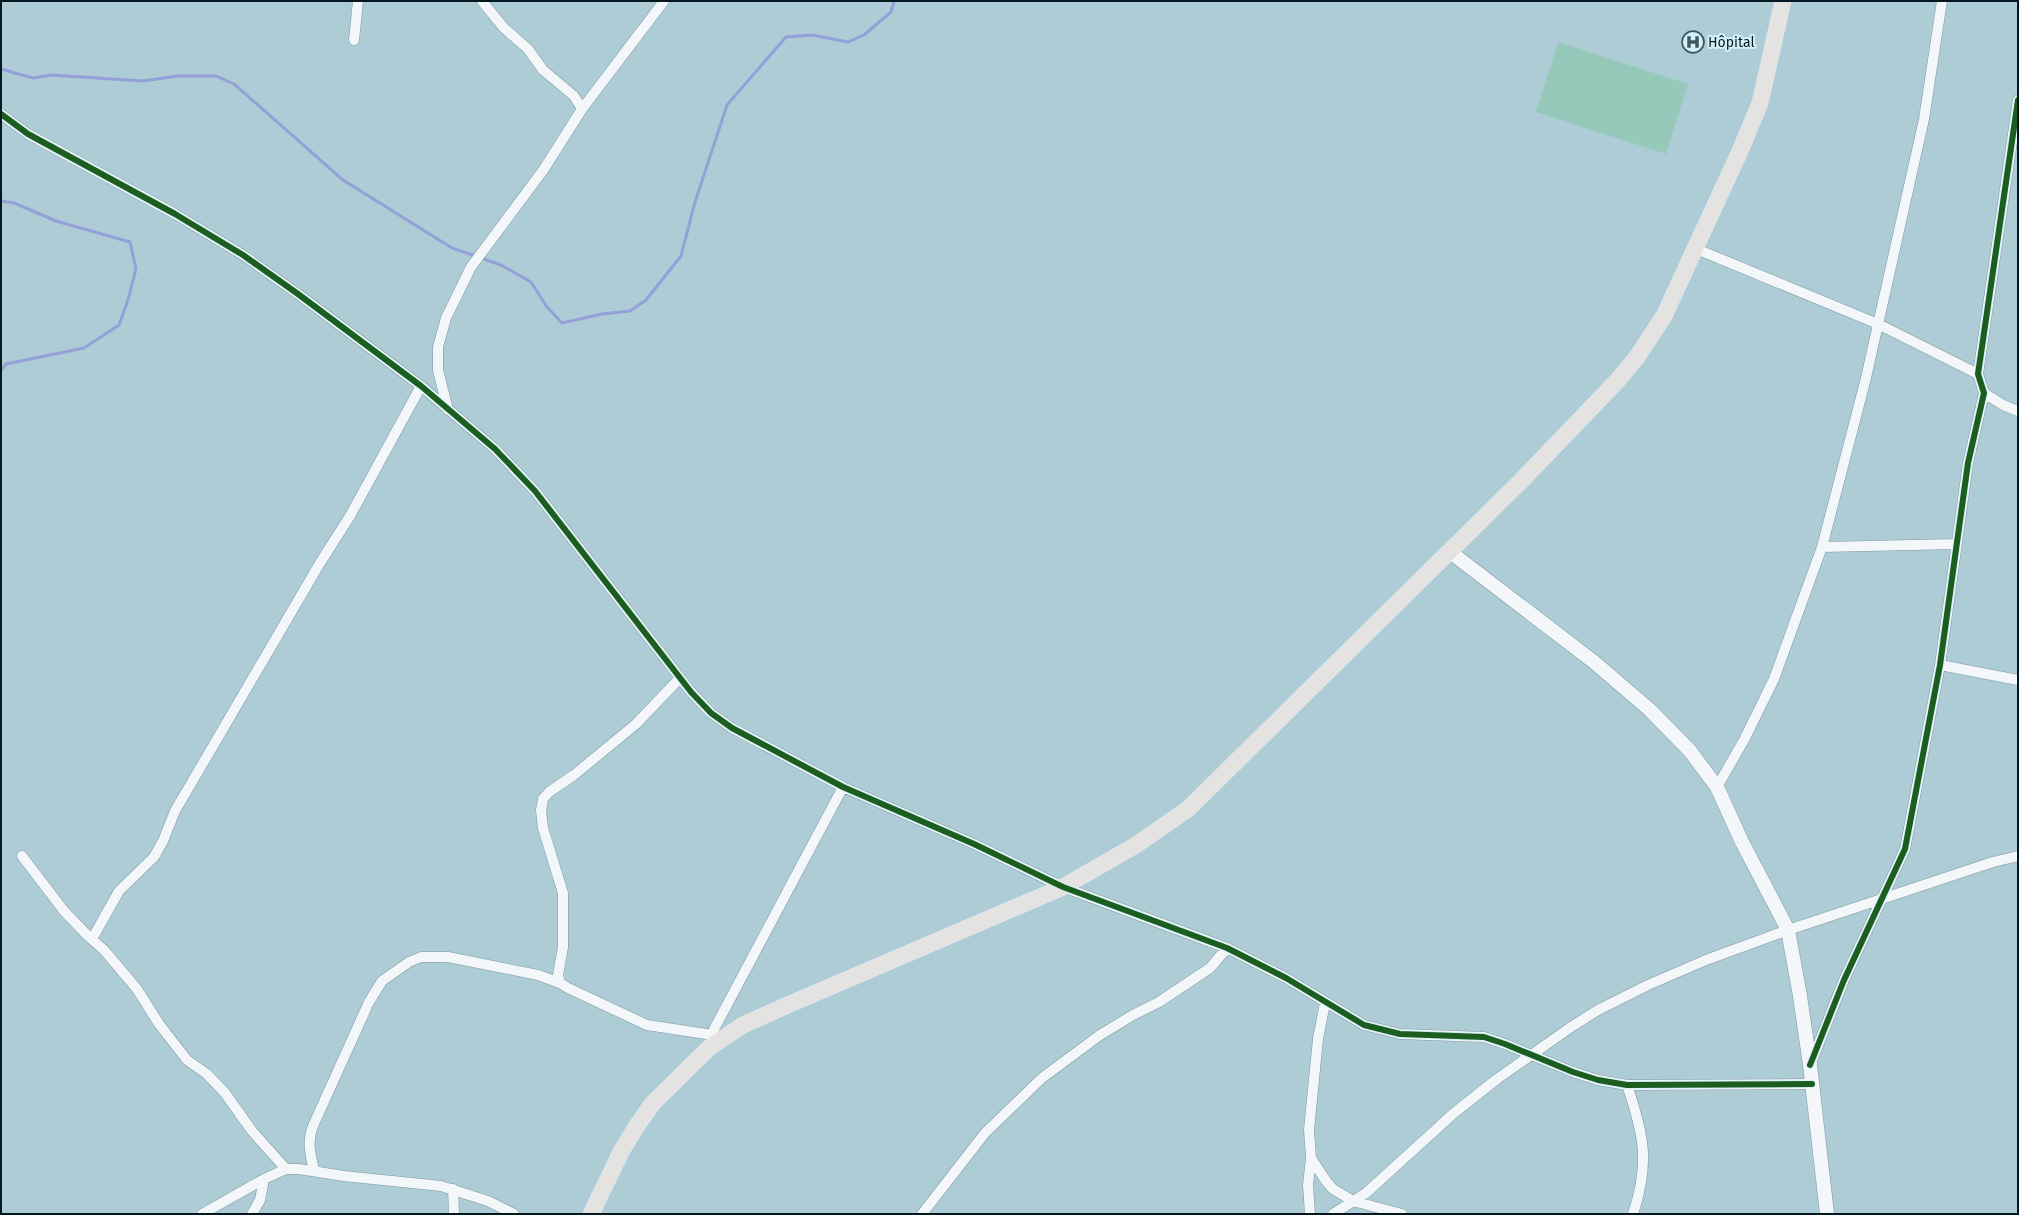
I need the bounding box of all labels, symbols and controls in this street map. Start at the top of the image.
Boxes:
hospital icon: Hôpital [1680,29,1706,55]
place label: Hôpital [1708,34,1755,51]

